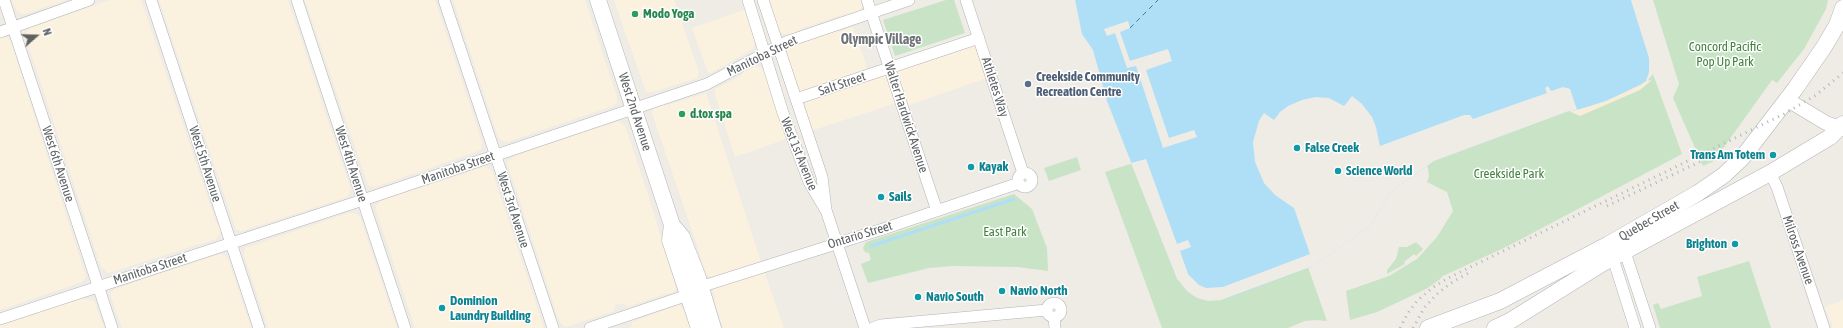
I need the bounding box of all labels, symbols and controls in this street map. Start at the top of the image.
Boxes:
place label: Modo Yoga [643,6,694,22]
marker: Modo Yoga [630,9,640,19]
north arrow [16,16,56,56]
text: N [41,27,54,37]
street label: Manitoba Street [724,32,800,80]
district label: Olympic Village [841,32,921,48]
park label: Concord Pacific Pop Up Park [1689,39,1761,70]
street label: Athletes Way [978,55,1012,119]
street label: Walter Hardwick Avenue [881,59,931,175]
street label: Salt Street [816,69,868,99]
place label: Creekside Community Recreation Centre [1036,69,1140,100]
street label: West 2nd Avenue [615,71,655,153]
marker: Creekside Community Recreation Centre [1023,79,1033,89]
place label: d.tox spa [690,106,732,122]
marker: d.tox spa [677,109,687,119]
street label: West 1st Avenue [777,115,821,193]
street label: West 6th Avenue [38,124,78,204]
street label: West 5th Avenue [185,124,225,204]
street label: West 4th Avenue [331,124,371,204]
place label: False Creek [1305,140,1359,156]
marker: False Creek [1292,143,1302,153]
place label: Trans Am Totem [1690,147,1765,163]
street label: Manitoba Street [419,148,497,188]
marker: Trans Am Totem [1768,150,1778,160]
place label: Kayak [979,159,1008,175]
marker: Kayak [966,162,976,172]
place label: Science World [1346,163,1412,179]
marker: Science World [1333,166,1343,176]
park label: Creekside Park [1474,166,1544,182]
street label: West 3rd Avenue [493,170,533,250]
place label: Sails [889,189,912,205]
marker: Sails [876,192,886,202]
street label: Quebec Street [1616,198,1682,244]
street label: Milross Avenue [1779,213,1817,287]
street label: Ontario Street [826,218,894,252]
park label: East Park [983,224,1027,240]
place label: Brighton [1686,236,1727,252]
marker: Brighton [1730,239,1740,249]
street label: Manitoba Street [111,250,189,288]
place label: Navio North [1010,283,1067,299]
marker: Navio North [997,286,1007,296]
place label: Navio South [926,289,984,305]
marker: Navio South [913,292,923,302]
place label: Dominion Laundry Building [450,293,531,324]
marker: Dominion Laundry Building [437,303,447,313]

